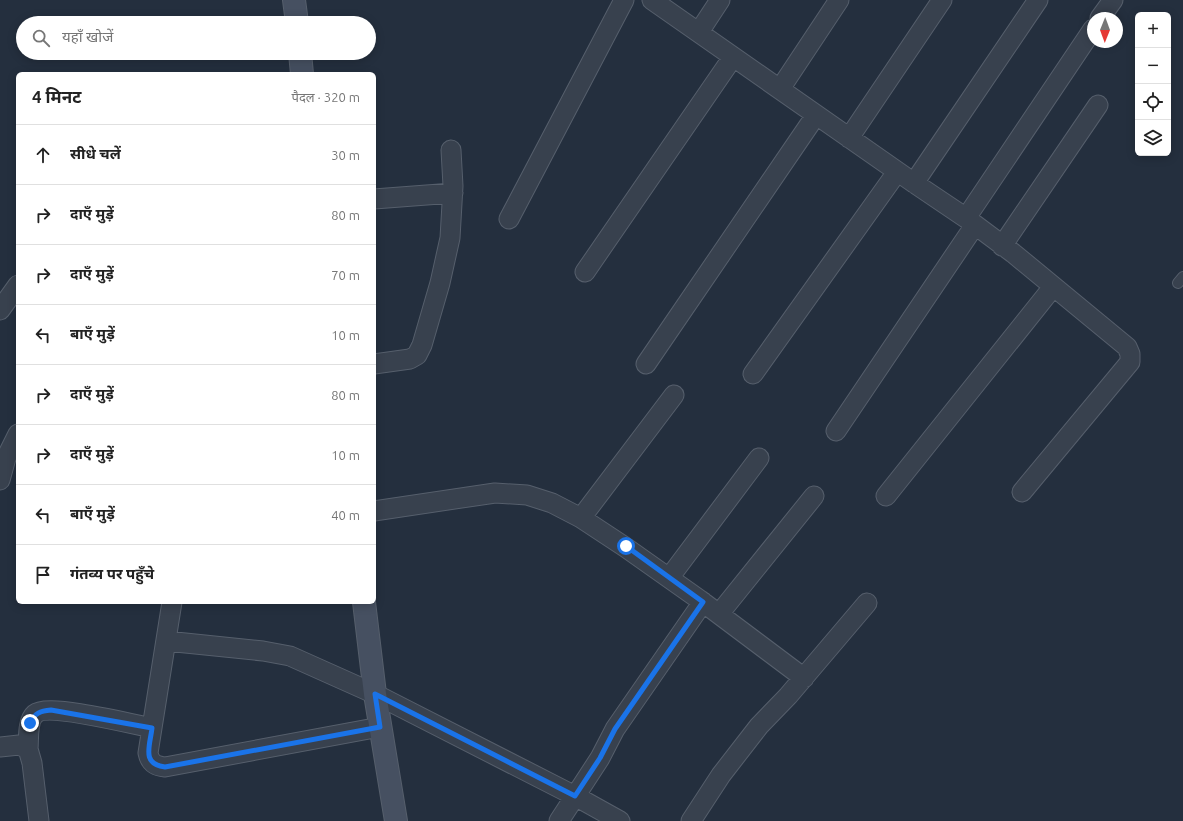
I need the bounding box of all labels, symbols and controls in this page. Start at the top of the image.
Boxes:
north arrow [1087,12,1123,48]
map controls [1135,12,1171,156]
button: + [1135,12,1171,48]
search box [16,16,376,60]
icon: search [30,27,52,49]
text: यहाँ खोजें [62,28,113,45]
button: − [1135,48,1171,84]
button: locate [1135,84,1171,120]
text: 4 मिनट [32,87,81,106]
text: पैदल · 320 m [292,90,360,104]
button: layers [1135,120,1171,156]
icon: ahead [32,144,54,166]
text: सीधे चलें [70,145,121,162]
text: 30 m [331,148,360,162]
icon: right [32,204,54,226]
text: दाएँ मुड़ें [70,205,114,222]
text: 80 m [331,208,360,222]
icon: right [32,264,54,286]
text: दाएँ मुड़ें [70,265,114,282]
text: 70 m [331,268,360,282]
icon: left [32,324,54,346]
text: बाएँ मुड़ें [70,325,115,342]
text: 10 m [331,328,360,342]
icon: right [32,384,54,406]
text: दाएँ मुड़ें [70,385,114,402]
text: 80 m [331,388,360,402]
icon: right [32,444,54,466]
text: दाएँ मुड़ें [70,445,114,462]
text: 10 m [331,448,360,462]
icon: left [32,504,54,526]
text: बाएँ मुड़ें [70,505,115,522]
text: 40 m [331,508,360,522]
route start [617,537,635,555]
icon: arrive [32,564,54,586]
text: गंतव्य पर पहुँचे [70,565,154,582]
route end [21,714,39,732]

